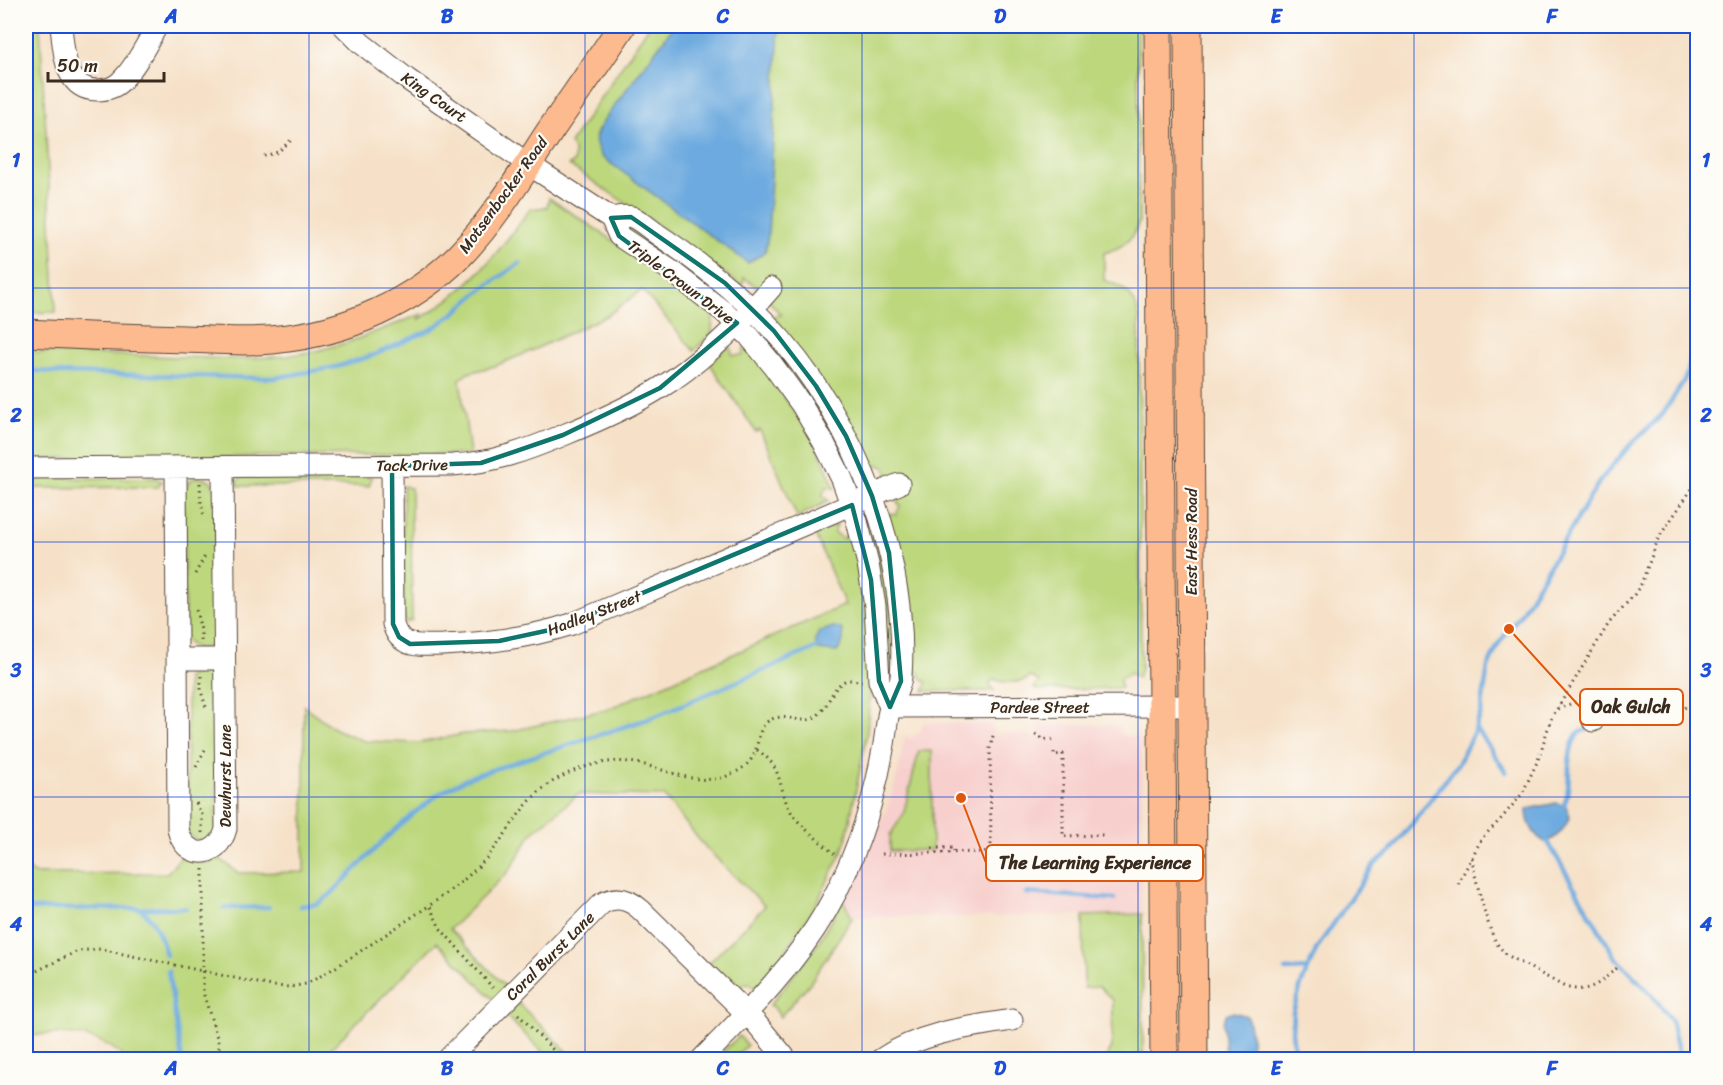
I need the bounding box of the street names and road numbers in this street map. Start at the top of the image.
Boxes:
street label: King Court [395,64,473,130]
street label: Motsenbocker Road [450,129,556,260]
street label: Triple Crown Drive [621,232,741,332]
street label: Tack Drive [376,450,448,480]
street label: East Hess Road [1177,487,1206,596]
street label: Hadley Street [543,582,646,644]
street label: Pardee Street [990,693,1090,722]
street label: Dewhurst Lane [211,724,240,828]
street label: Coral Burst Lane [498,904,602,1008]

